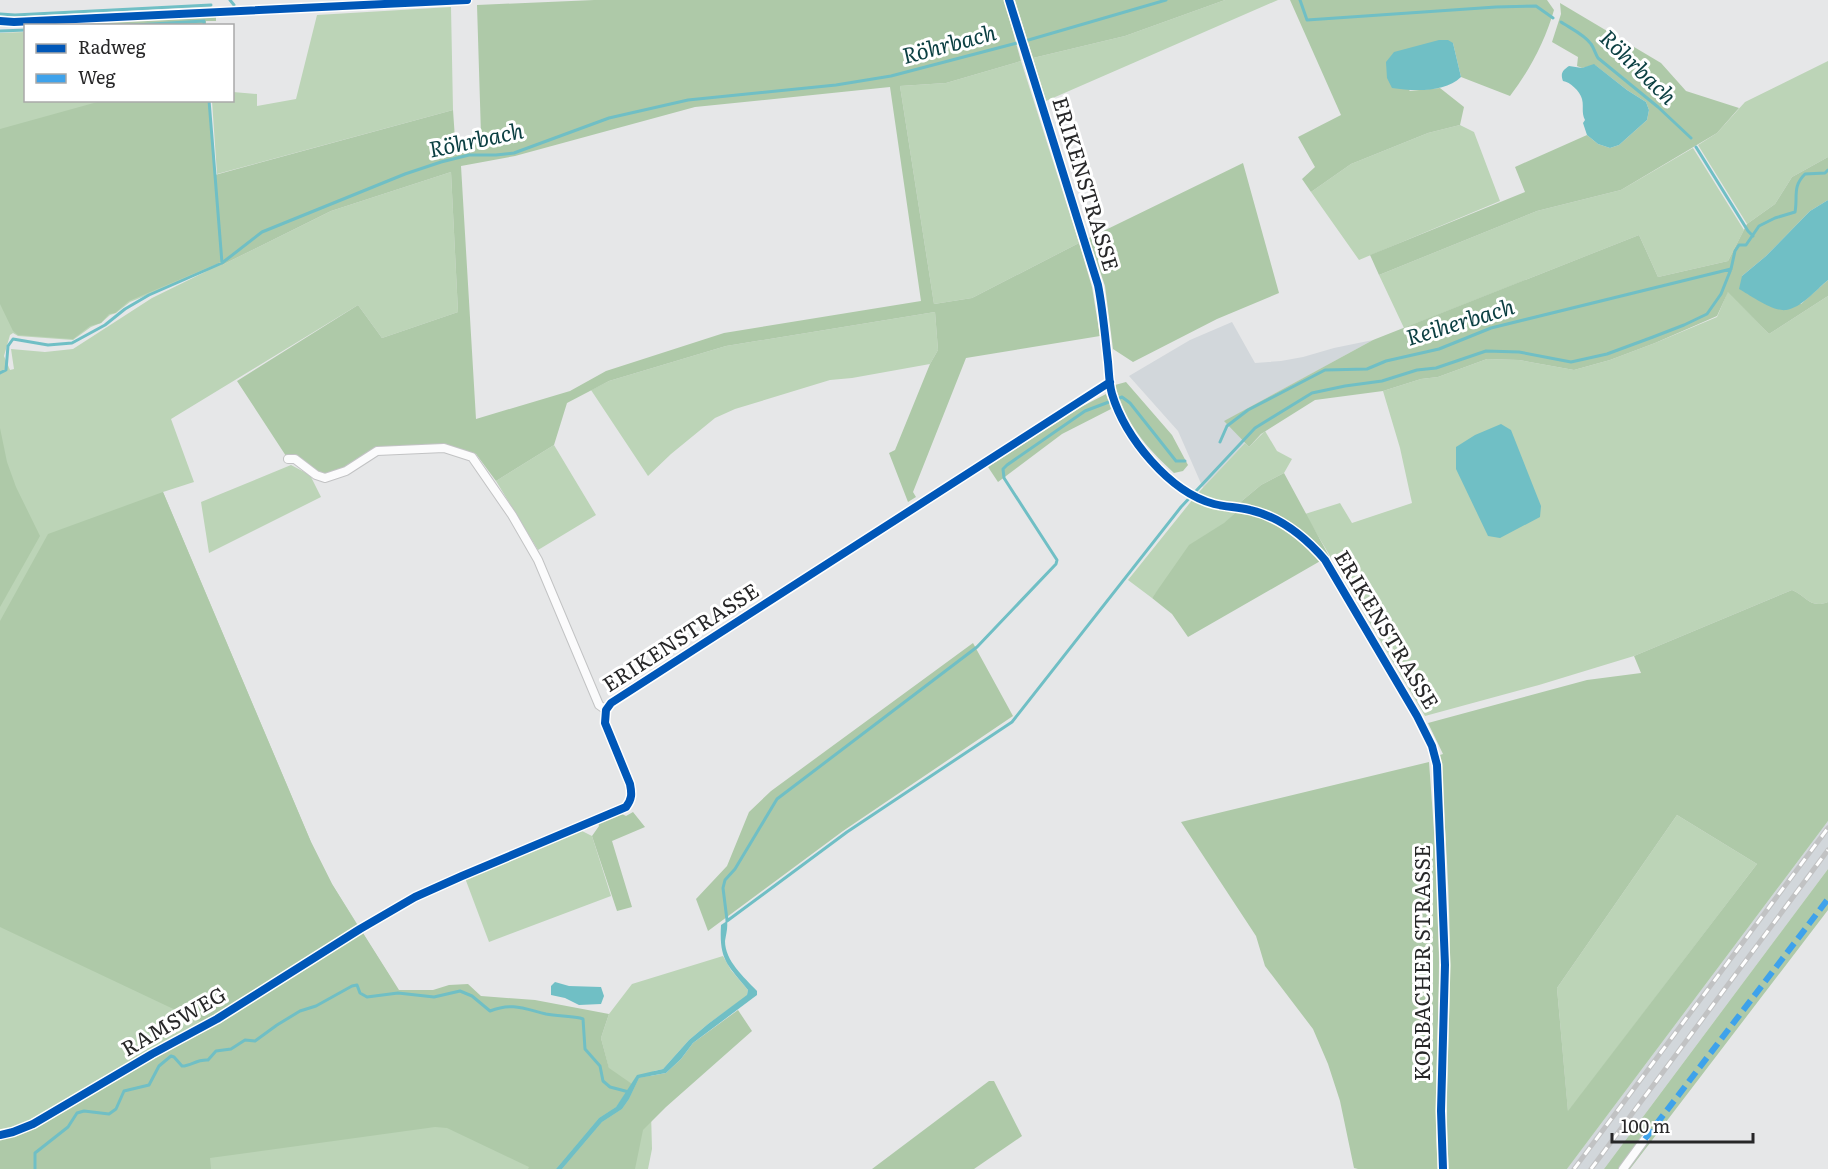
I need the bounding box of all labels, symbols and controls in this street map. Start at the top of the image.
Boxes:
water label: Röhrbach [898,14,999,71]
water label: Röhrbach [1593,21,1685,111]
legend [24,24,234,102]
text: Radweg [78,33,147,60]
text: Weg [78,63,116,90]
street label: ERIKENSTRASSE [1046,92,1129,274]
water label: Röhrbach [425,112,526,165]
water label: Reiherbach [1401,288,1518,353]
street label: ERIKENSTRASSE [1328,543,1448,714]
street label: ERIKENSTRASSE [595,574,764,698]
street label: KORBACHER STRASSE [1405,845,1436,1081]
street label: RAMSWEG [115,977,231,1062]
scale bar [1612,1106,1753,1144]
text: 100 m [1621,1112,1670,1139]

